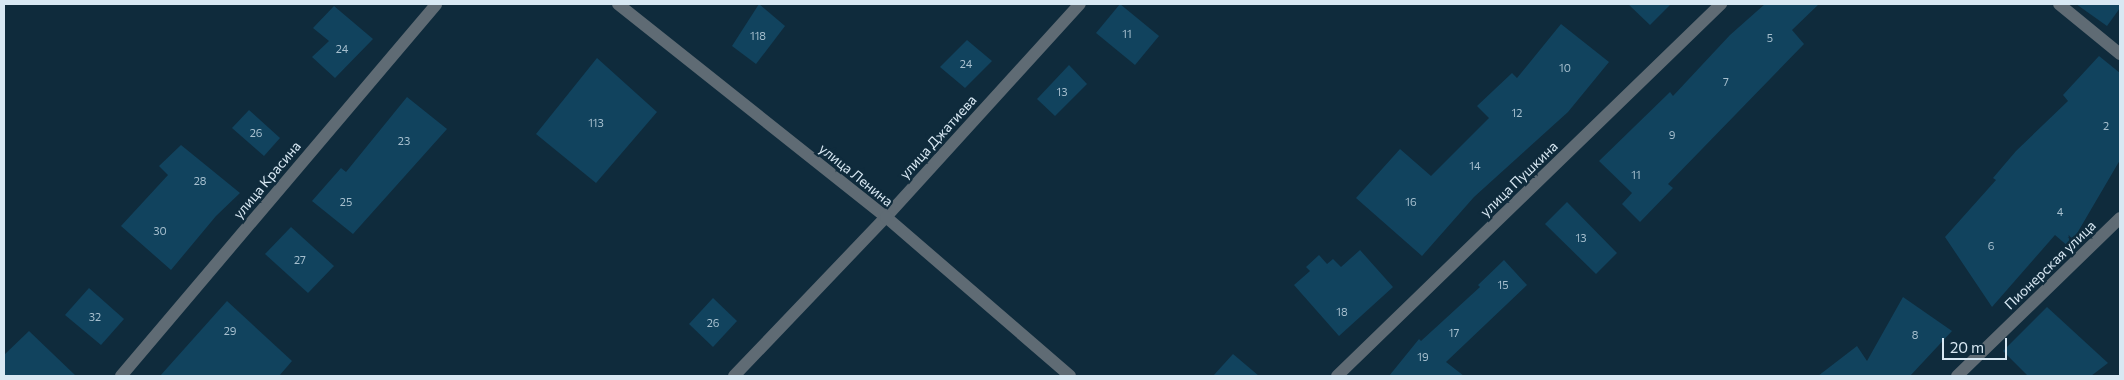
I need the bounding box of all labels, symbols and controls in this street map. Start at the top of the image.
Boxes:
house number: 11 [1122,27,1132,41]
house number: 118 [750,29,766,43]
house number: 5 [1767,31,1773,45]
house number: 24 [336,42,348,56]
house number: 24 [960,57,972,71]
house number: 10 [1559,61,1571,75]
house number: 7 [1723,75,1729,89]
house number: 13 [1057,85,1067,99]
street label: улица Джатиева [896,92,980,182]
house number: 12 [1512,106,1522,120]
house number: 113 [588,116,604,130]
house number: 2 [2103,119,2109,133]
house number: 26 [250,126,262,140]
house number: 9 [1669,128,1675,142]
house number: 23 [398,134,410,148]
street label: улица Красина [230,138,304,222]
street label: улица Пушкина [1477,138,1561,220]
street label: улица Ленина [816,140,896,210]
house number: 14 [1469,159,1481,173]
house number: 11 [1631,168,1641,182]
house number: 28 [194,174,206,188]
house number: 25 [340,195,352,209]
house number: 16 [1405,195,1417,209]
house number: 4 [2057,205,2063,219]
street label: Пионерская улица [2001,217,2099,313]
house number: 30 [153,224,167,238]
house number: 13 [1576,231,1586,245]
house number: 6 [1988,239,1994,253]
house number: 27 [294,253,306,267]
house number: 15 [1497,278,1509,292]
house number: 18 [1336,305,1348,319]
house number: 32 [89,310,101,324]
house number: 26 [707,316,719,330]
house number: 29 [224,324,236,338]
house number: 17 [1449,326,1459,340]
house number: 8 [1912,328,1918,342]
scale bar [1944,328,2009,360]
text: 20 m [1950,338,1984,356]
house number: 19 [1417,350,1429,364]

